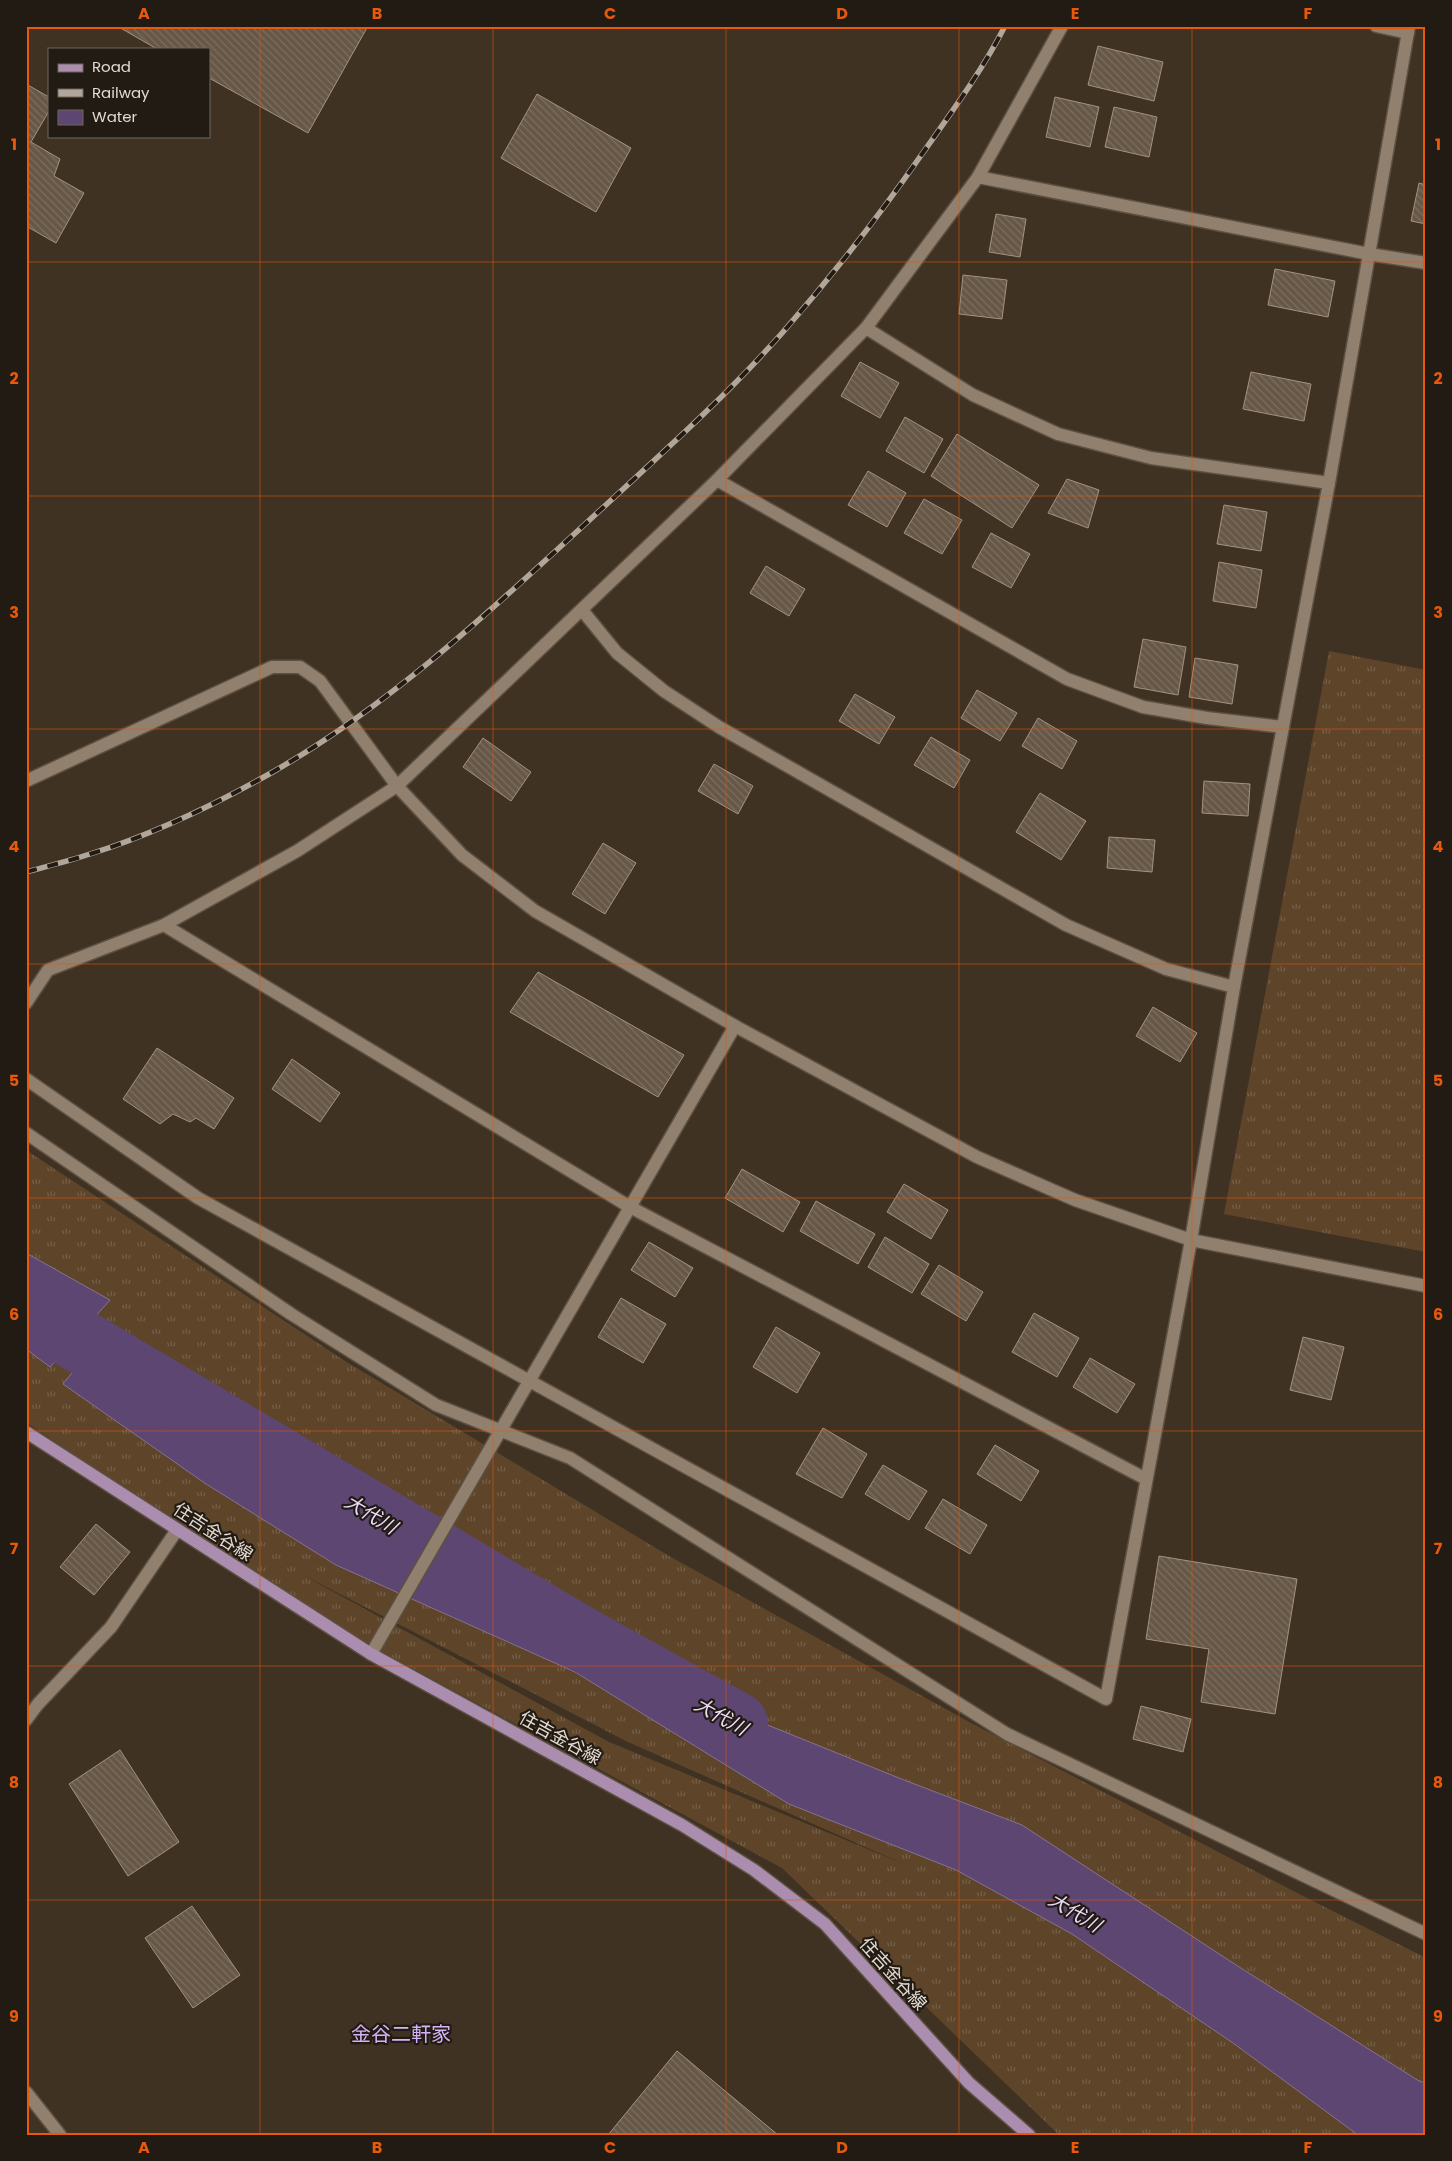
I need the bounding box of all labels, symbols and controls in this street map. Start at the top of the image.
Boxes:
text: A [138,2,150,25]
text: B [372,2,382,25]
text: C [604,2,616,25]
text: D [836,2,848,25]
text: E [1071,2,1079,25]
text: F [1304,2,1313,25]
legend [48,48,210,138]
text: Road [92,56,131,77]
text: Railway [92,82,150,103]
text: Water [92,106,138,127]
text: 1 [11,133,17,156]
text: 1 [1435,133,1441,156]
text: 2 [9,367,19,390]
text: 2 [1433,367,1443,390]
text: 3 [9,601,19,624]
text: 3 [1433,601,1443,624]
text: 4 [9,835,20,858]
text: 4 [1433,835,1444,858]
text: 5 [9,1069,19,1092]
text: 5 [1433,1069,1443,1092]
text: 6 [9,1303,19,1326]
text: 6 [1433,1303,1443,1326]
water label: 大代川 [339,1488,404,1542]
street label: 住吉金谷線 [169,1497,258,1567]
text: 7 [10,1537,19,1560]
text: 7 [1434,1537,1443,1560]
water label: 大代川 [689,1691,754,1743]
street label: 住吉金谷線 [515,1705,606,1770]
text: 8 [9,1771,19,1794]
text: 8 [1433,1771,1443,1794]
water label: 大代川 [1043,1886,1108,1940]
street label: 住吉金谷線 [854,1932,933,2015]
text: 9 [9,2005,19,2028]
text: 9 [1433,2005,1443,2028]
district label: 金谷二軒家 [351,2020,451,2048]
text: A [138,2136,150,2159]
text: B [372,2136,382,2159]
text: C [604,2136,616,2159]
text: D [836,2136,848,2159]
text: E [1071,2136,1079,2159]
text: F [1304,2136,1313,2159]

